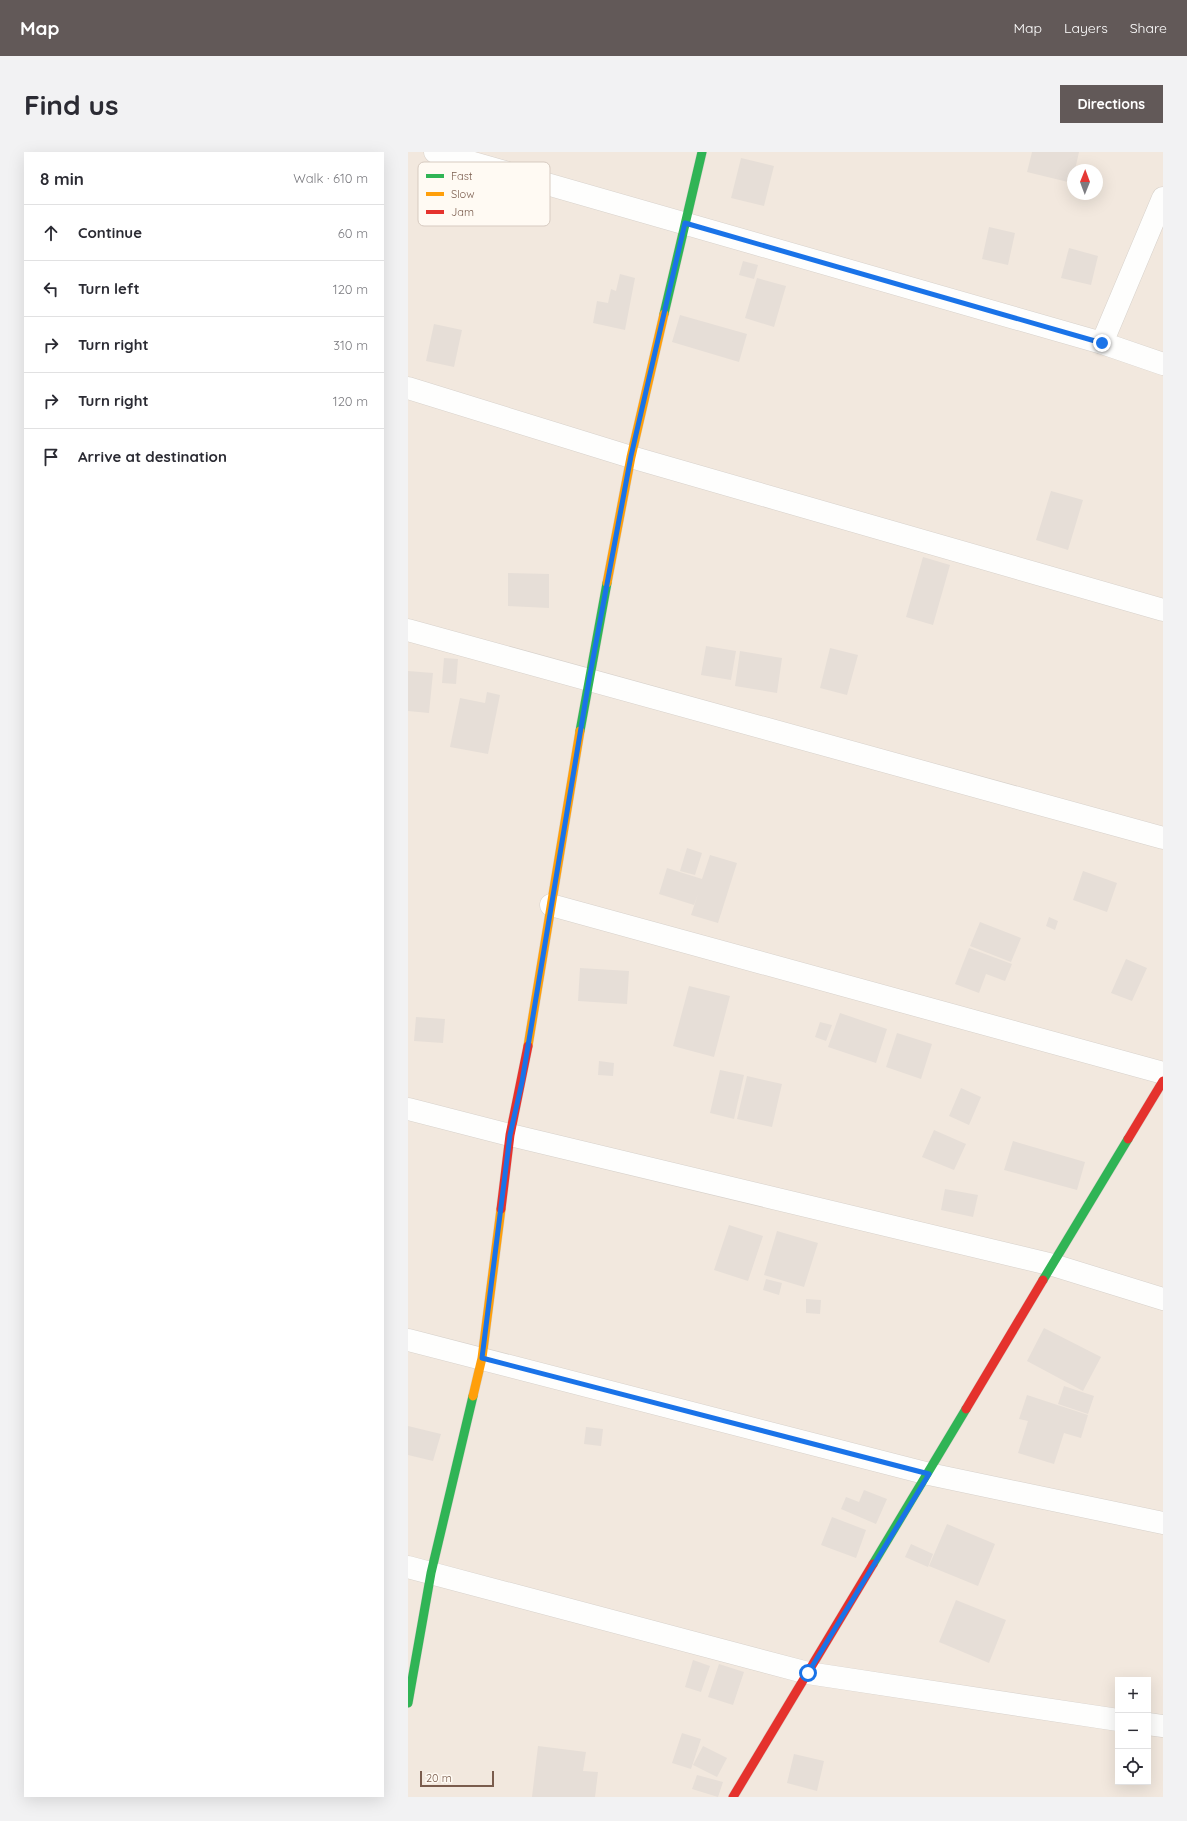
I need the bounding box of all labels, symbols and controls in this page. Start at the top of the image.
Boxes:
text: Map [20,16,59,40]
text: Map [1013,19,1042,37]
text: Layers [1064,19,1108,37]
text: Share [1130,19,1167,37]
button: Directions [1060,85,1163,123]
text: Find us [24,87,118,122]
legend [418,162,550,226]
north arrow [1067,164,1103,200]
text: 8 min [40,168,84,189]
text: Fast [451,169,473,183]
text: Walk · 610 m [293,170,368,186]
text: Slow [451,187,475,201]
text: Jam [451,205,474,219]
icon: ahead [40,222,62,244]
text: Continue [78,223,142,242]
text: 60 m [338,225,368,241]
icon: left [40,278,62,300]
text: Turn left [78,279,140,298]
text: 120 m [333,281,368,297]
icon: right [40,334,62,356]
route end [1093,334,1111,352]
text: Turn right [78,335,149,354]
text: 310 m [333,337,368,353]
icon: right [40,390,62,412]
text: Turn right [78,391,149,410]
text: 120 m [333,393,368,409]
icon: arrive [40,446,62,468]
text: Arrive at destination [78,447,227,466]
route start [799,1664,817,1682]
map controls [1115,1677,1151,1785]
button: + [1115,1677,1151,1713]
button: − [1115,1713,1151,1749]
button: locate [1115,1749,1151,1785]
scale bar [420,1769,494,1788]
text: 20 m [426,1771,452,1785]

